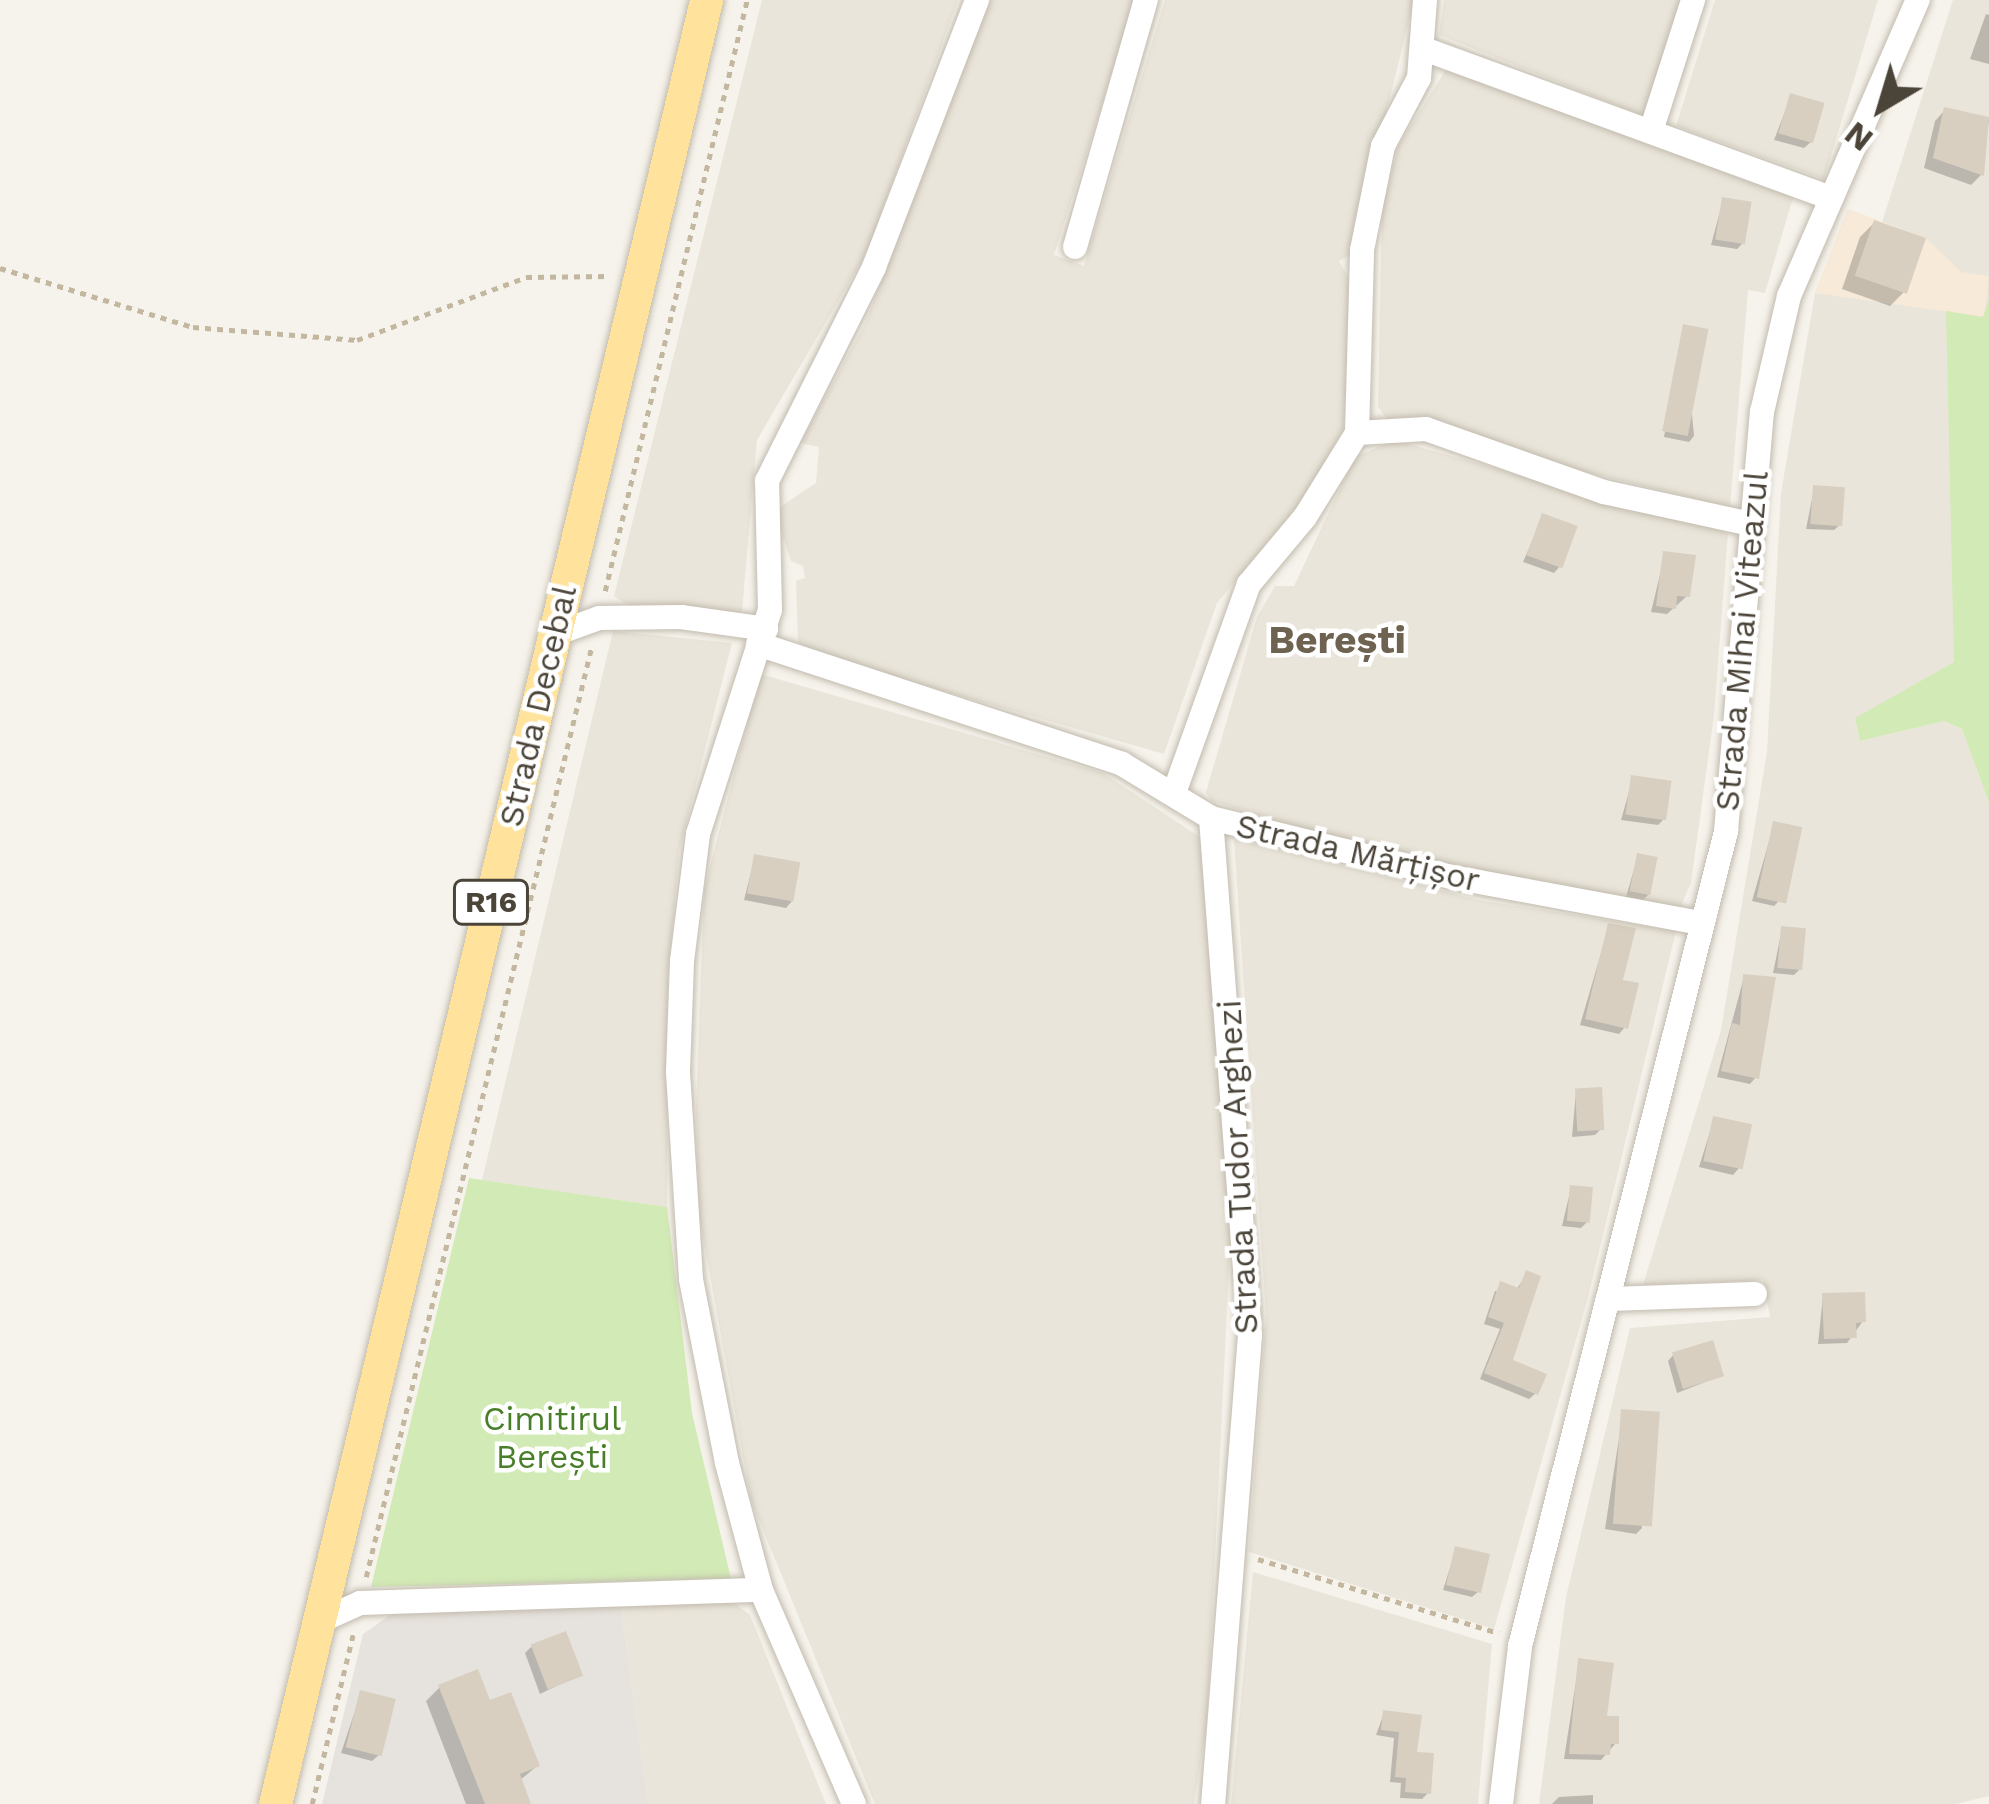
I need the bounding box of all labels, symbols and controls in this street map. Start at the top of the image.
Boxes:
north arrow [1821,48,1941,168]
text: N [1837,114,1880,160]
street label: Strada Mihai Viteazul [1707,468,1777,814]
street label: Strada Decebal [491,581,585,831]
district label: Berești [1268,617,1406,663]
street label: Strada Mărțișor [1232,806,1484,900]
road number: R16 [452,878,530,926]
street label: Strada Tudor Arghezi [1209,997,1267,1337]
park label: Cimitirul Berești [483,1399,621,1477]

